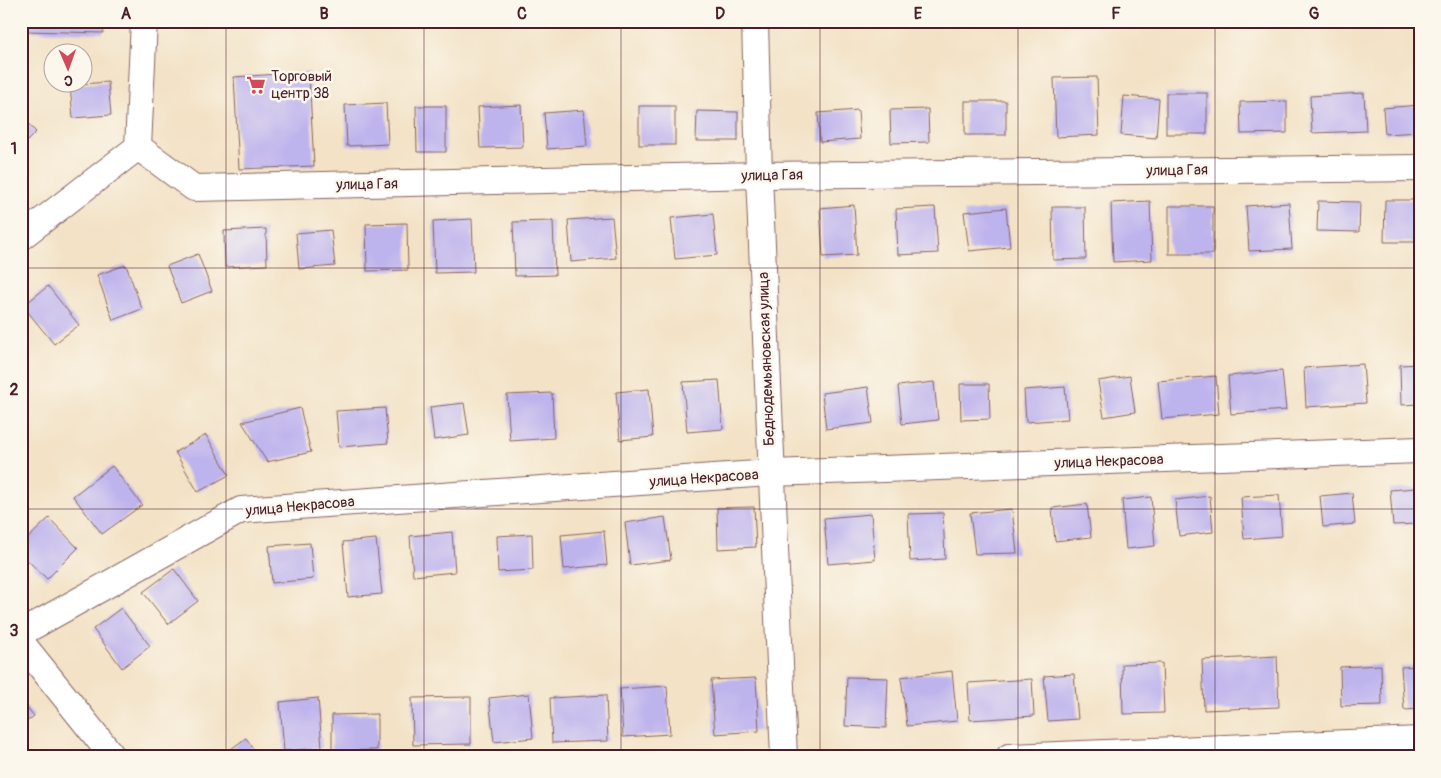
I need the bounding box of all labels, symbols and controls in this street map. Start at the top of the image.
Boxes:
text: A [121,4,132,24]
text: B [319,4,329,24]
text: C [517,4,527,24]
text: D [715,4,725,24]
text: E [914,4,923,24]
text: F [1111,4,1121,24]
text: G [1309,4,1320,24]
north arrow [42,42,92,92]
place label: Торговый центр 38 [271,67,332,103]
text: С [63,72,73,89]
supermarket icon: Торговый центр 38 [245,74,267,96]
text: 1 [11,139,17,159]
street label: улица Гая [1145,160,1208,181]
street label: улица Гая [740,165,803,186]
street label: улица Гая [335,174,398,195]
street label: Беднодемьяновская улица [754,272,779,446]
text: 2 [10,380,19,400]
street label: улица Некрасова [1053,450,1164,473]
street label: улица Некрасова [648,465,759,492]
street label: улица Некрасова [244,492,355,521]
text: 3 [10,621,19,641]

